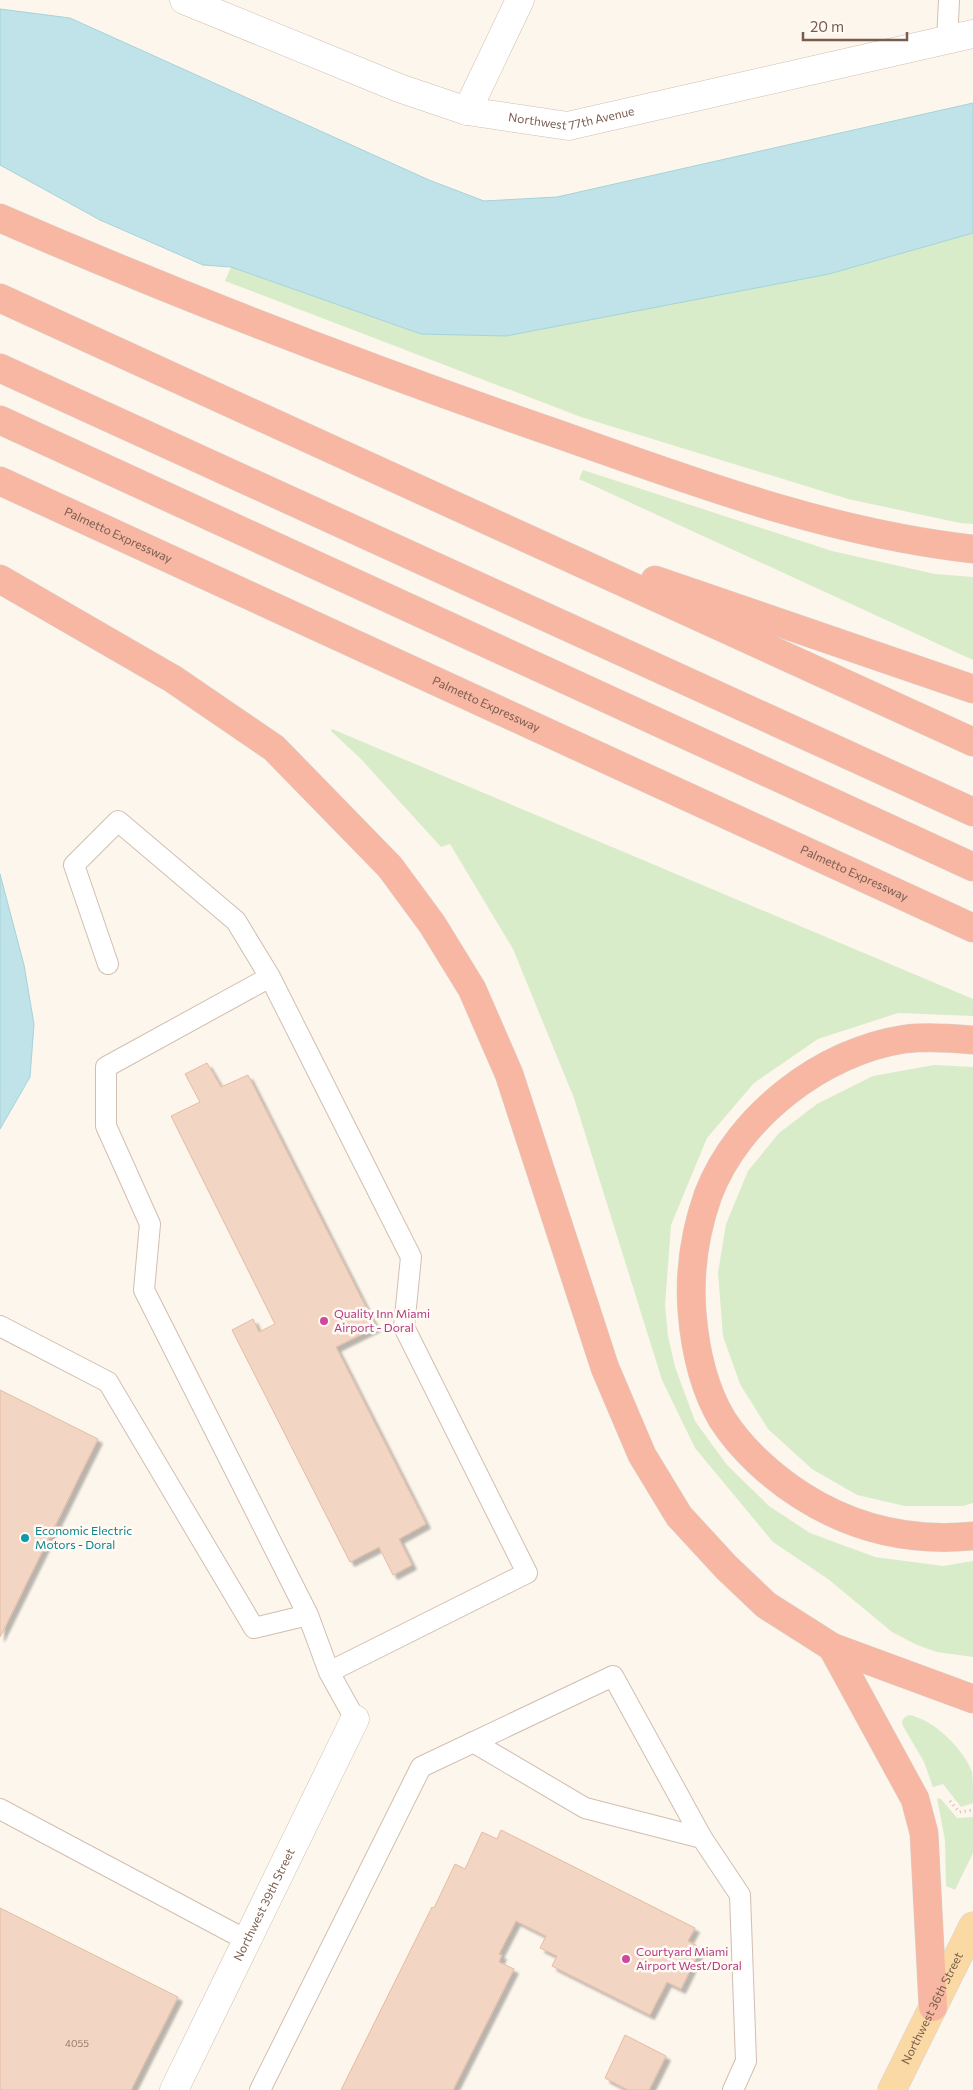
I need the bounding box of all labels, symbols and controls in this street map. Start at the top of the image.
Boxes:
scale bar [803,10,907,42]
text: 20 m [810,17,844,35]
street label: Northwest 77th Avenue [508,103,635,132]
street label: Palmetto Expressway [62,504,175,565]
street label: Palmetto Expressway [430,673,543,734]
street label: Palmetto Expressway [798,842,911,903]
place label: Quality Inn Miami Airport - Doral [334,1306,430,1334]
marker: Quality Inn Miami Airport - Doral [318,1315,330,1327]
place label: Economic Electric Motors - Doral [35,1523,132,1551]
marker: Economic Electric Motors - Doral [19,1532,31,1544]
street label: Northwest 39th Street [230,1846,297,1963]
place label: Courtyard Miami Airport West/Doral [636,1944,742,1972]
street label: Northwest 36th Street [898,1949,965,2066]
marker: Courtyard Miami Airport West/Doral [620,1953,632,1965]
house number: 4055 [65,2037,89,2049]

